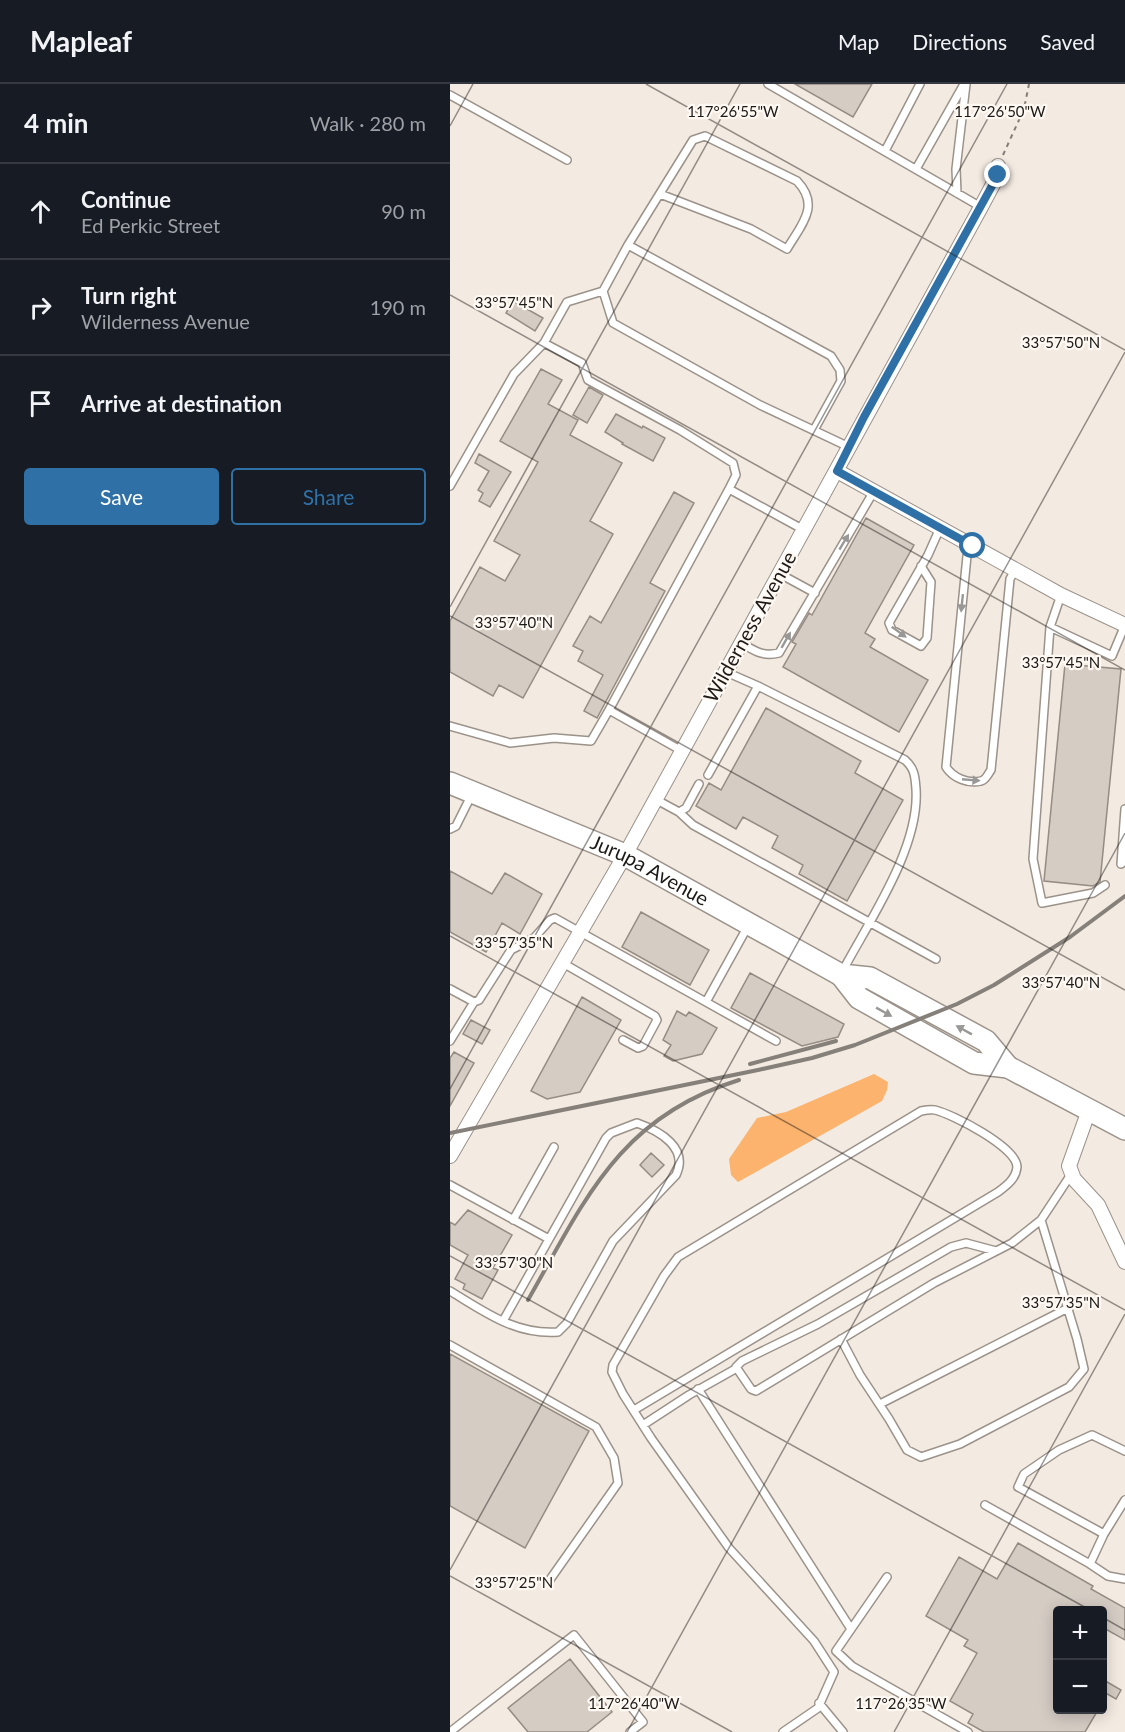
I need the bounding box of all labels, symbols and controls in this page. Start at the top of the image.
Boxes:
text: Mapleaf [30,24,132,58]
text: Map [838,29,879,54]
text: Directions [912,29,1007,54]
text: Saved [1040,29,1095,54]
text: 117°26'55"W [687,102,779,120]
text: 117°26'50"W [954,102,1046,120]
text: 4 min [24,107,88,139]
text: Walk · 280 m [310,111,426,135]
route end [984,161,1010,187]
text: Continue [81,186,171,213]
icon: ahead [24,195,57,228]
text: 90 m [381,199,426,223]
text: Ed Perkic Street [81,213,220,237]
text: Turn right [81,282,176,309]
icon: right [24,291,57,324]
text: 33°57'45"N [475,293,553,311]
text: 190 m [370,295,426,319]
text: Wilderness Avenue [81,309,250,333]
text: 33°57'50"N [1022,333,1100,351]
icon: arrive [24,387,57,420]
text: Arrive at destination [81,390,282,417]
button: Save [24,468,219,525]
button: Share [231,468,426,525]
route start [959,532,985,558]
one-way arrow [839,534,850,550]
street label: Wilderness Avenue [698,547,801,706]
one-way arrow [957,593,967,612]
text: 33°57'40"N [475,613,553,631]
one-way arrow [891,626,907,638]
one-way arrow [781,632,792,648]
text: 33°57'45"N [1022,653,1100,671]
one-way arrow [961,775,980,785]
street label: Jurupa Avenue [587,829,713,910]
text: 33°57'35"N [475,933,553,951]
text: 33°57'40"N [1022,973,1100,991]
one-way arrow [876,1007,893,1017]
one-way arrow [956,1025,973,1035]
text: 33°57'30"N [475,1253,553,1271]
text: 33°57'35"N [1022,1293,1100,1311]
text: 33°57'25"N [475,1573,553,1591]
map controls [1053,1606,1107,1714]
button: + [1053,1606,1107,1660]
button: − [1053,1660,1107,1714]
text: 117°26'40"W [588,1694,680,1712]
text: 117°26'35"W [855,1694,947,1712]

